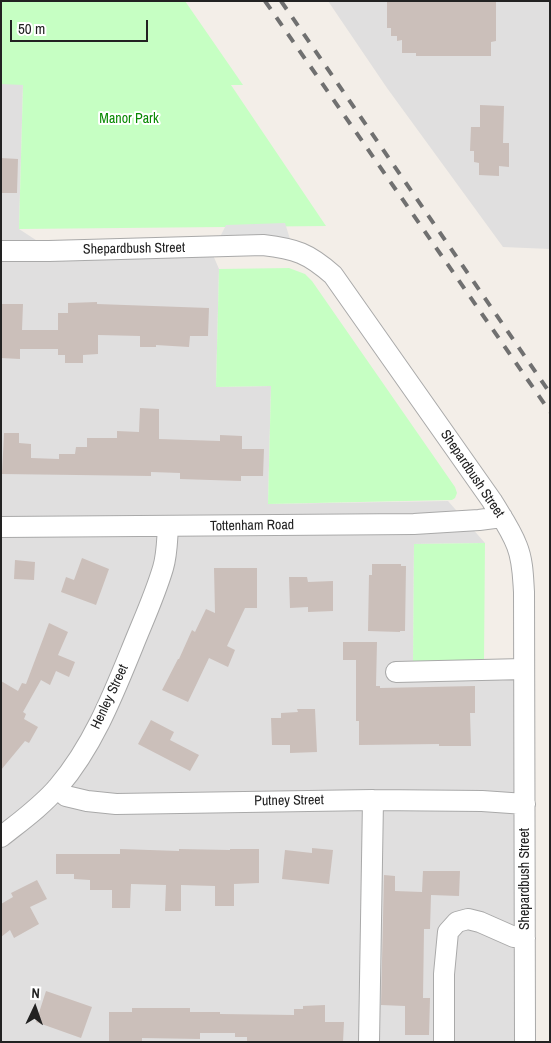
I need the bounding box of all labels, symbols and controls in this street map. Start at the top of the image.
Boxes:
scale bar [12,10,150,42]
text: 50 m [18,18,45,39]
park label: Manor Park [99,111,159,127]
street label: Shepardbush Street [83,240,185,258]
street label: Shepardbush Street [436,427,508,521]
street label: Tottenham Road [210,517,294,535]
street label: Henley Street [88,662,132,732]
street label: Putney Street [254,792,324,810]
street label: Shepardbush Street [517,828,533,930]
north arrow [10,983,60,1033]
text: N [31,984,40,1002]

